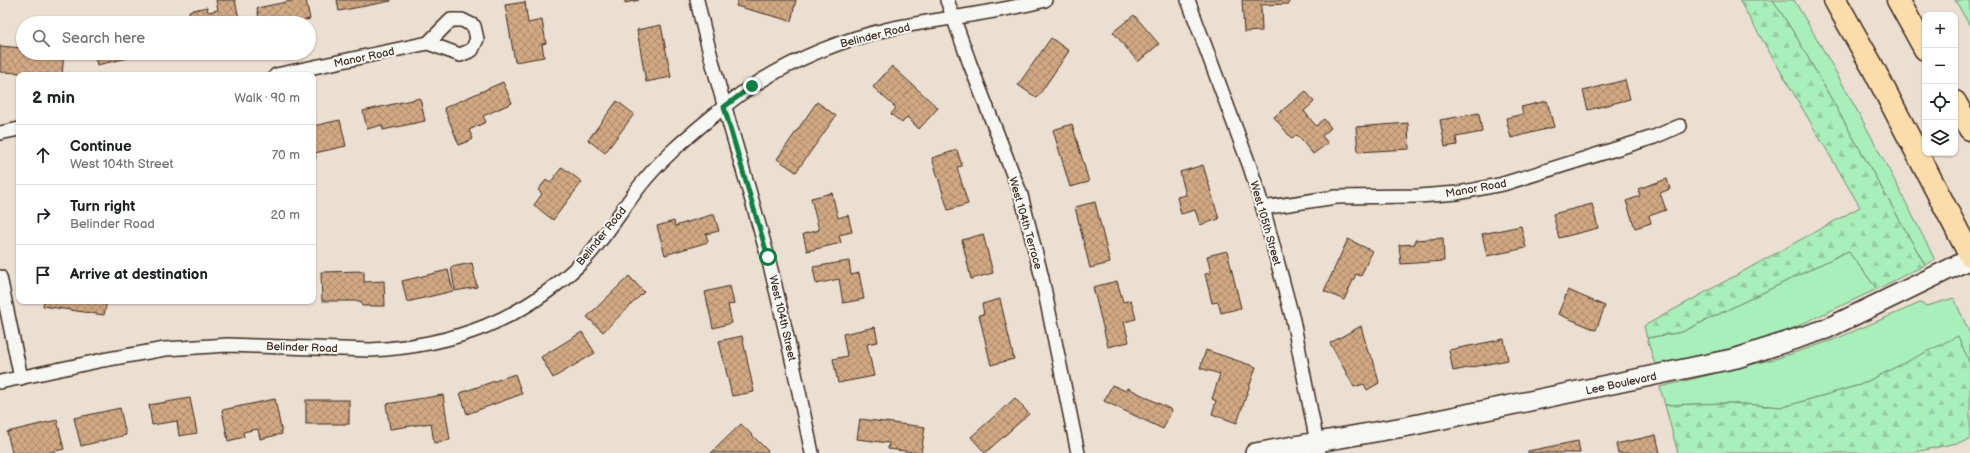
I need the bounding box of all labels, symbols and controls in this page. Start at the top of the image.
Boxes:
map controls [1922,12,1958,156]
button: + [1922,12,1958,48]
search box [16,16,316,60]
street label: Belinder Road [839,21,911,50]
icon: search [30,27,52,49]
text: Search here [62,29,145,48]
street label: Manor Road [333,45,396,70]
button: − [1922,48,1958,84]
route end [743,77,761,95]
button: locate [1922,84,1958,120]
text: 2 min [32,88,75,108]
text: Walk · 90 m [234,90,300,106]
button: layers [1922,120,1958,156]
text: Continue [70,137,132,156]
icon: ahead [32,144,54,166]
text: 70 m [272,147,300,163]
text: West 104th Street [70,156,174,172]
street label: West 104th Terrace [1006,175,1045,271]
street label: Manor Road [1445,177,1508,200]
street label: West 105th Street [1247,179,1284,267]
text: Turn right [70,197,135,216]
icon: right [32,204,54,226]
street label: Belinder Road [574,204,629,268]
text: 20 m [270,207,300,223]
text: Belinder Road [70,216,155,232]
route start [759,248,777,266]
icon: arrive [32,264,54,286]
text: Arrive at destination [70,265,208,284]
street label: West 104th Street [766,274,799,363]
street label: Belinder Road [266,340,338,355]
street label: Lee Boulevard [1584,370,1658,397]

